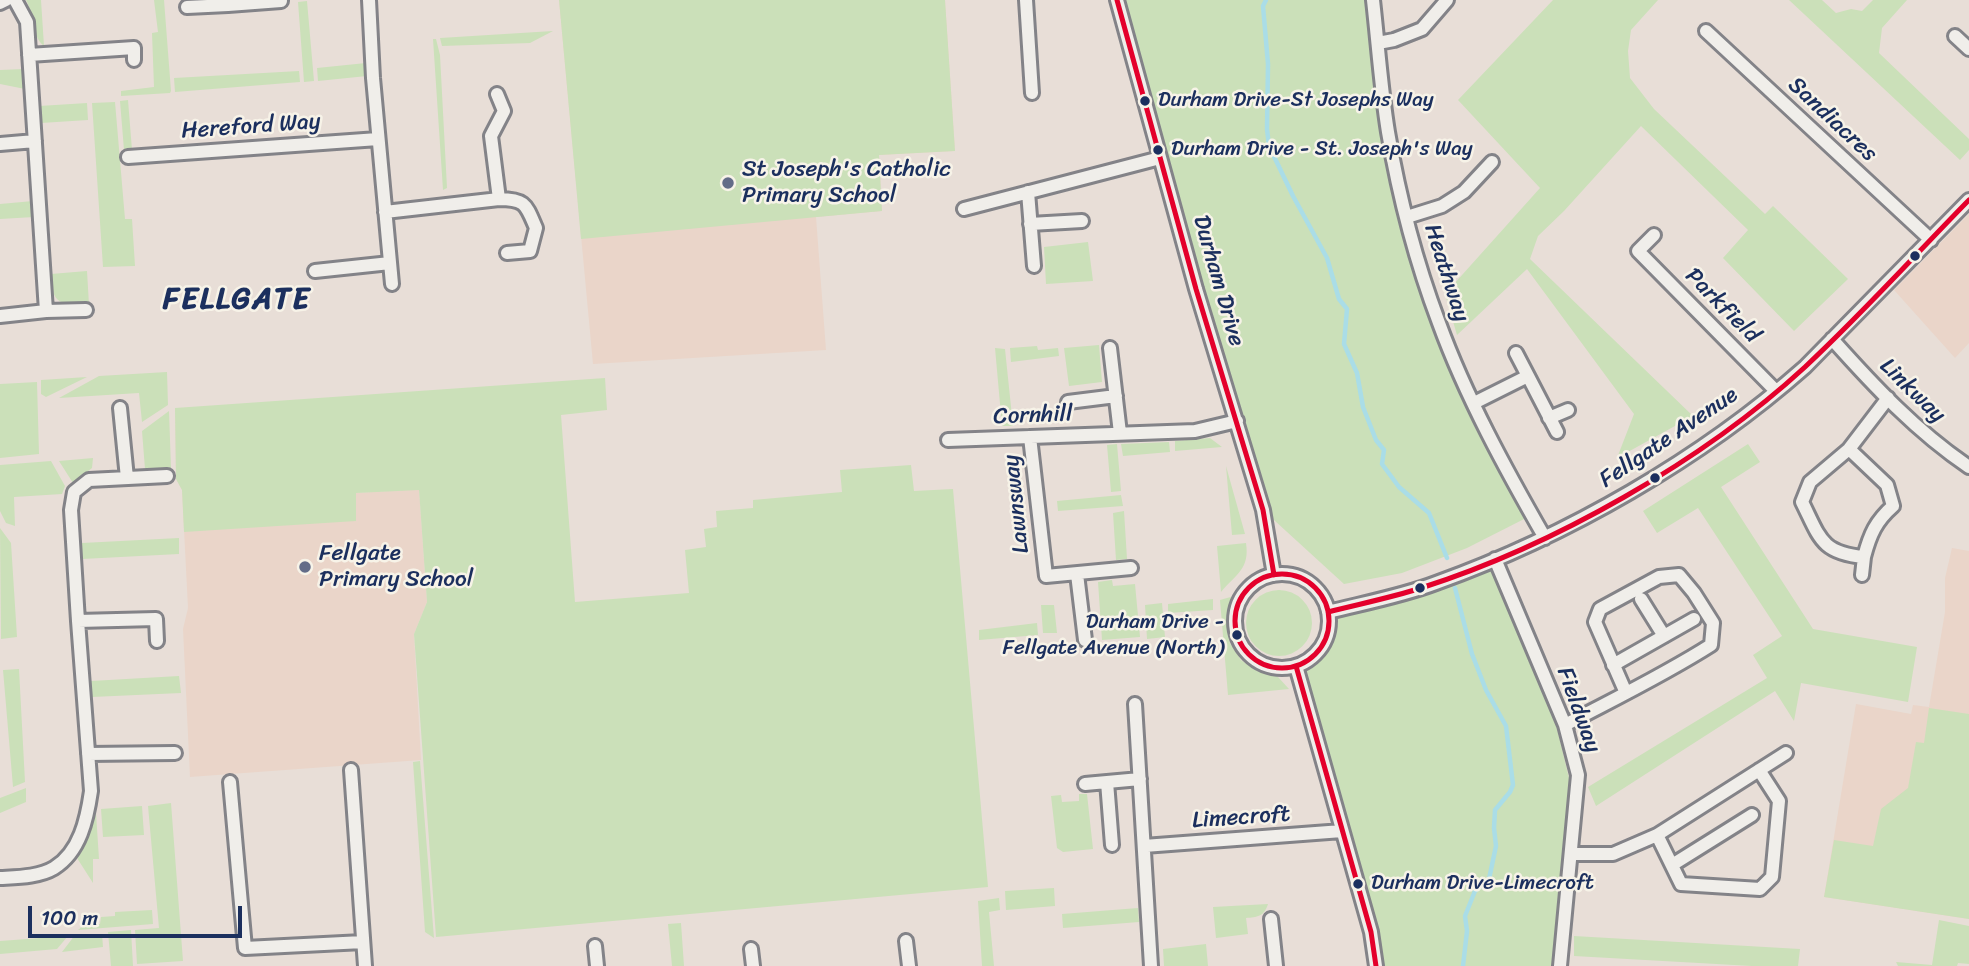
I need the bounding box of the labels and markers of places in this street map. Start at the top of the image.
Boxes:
place label: Durham Drive-St Josephs Way [1158,88,1434,114]
marker: Durham Drive-St Josephs Way [1138,94,1152,108]
place label: Durham Drive - St. Joseph's Way [1171,137,1473,163]
marker: Durham Drive - St. Joseph's Way [1151,143,1165,157]
place label: St Joseph's Catholic Primary School [742,156,951,210]
marker: St Joseph's Catholic Primary School [720,175,736,191]
unlabelled marker [1908,249,1922,263]
unlabelled marker [1648,471,1662,485]
place label: Fellgate Primary School [319,540,473,594]
marker: Fellgate Primary School [297,559,313,575]
unlabelled marker [1413,581,1427,595]
place label: Durham Drive - Fellgate Avenue (North) [1003,610,1224,660]
marker: Durham Drive - Fellgate Avenue (North) [1230,628,1244,642]
place label: Durham Drive-Limecroft [1371,871,1594,897]
marker: Durham Drive-Limecroft [1351,877,1365,891]

